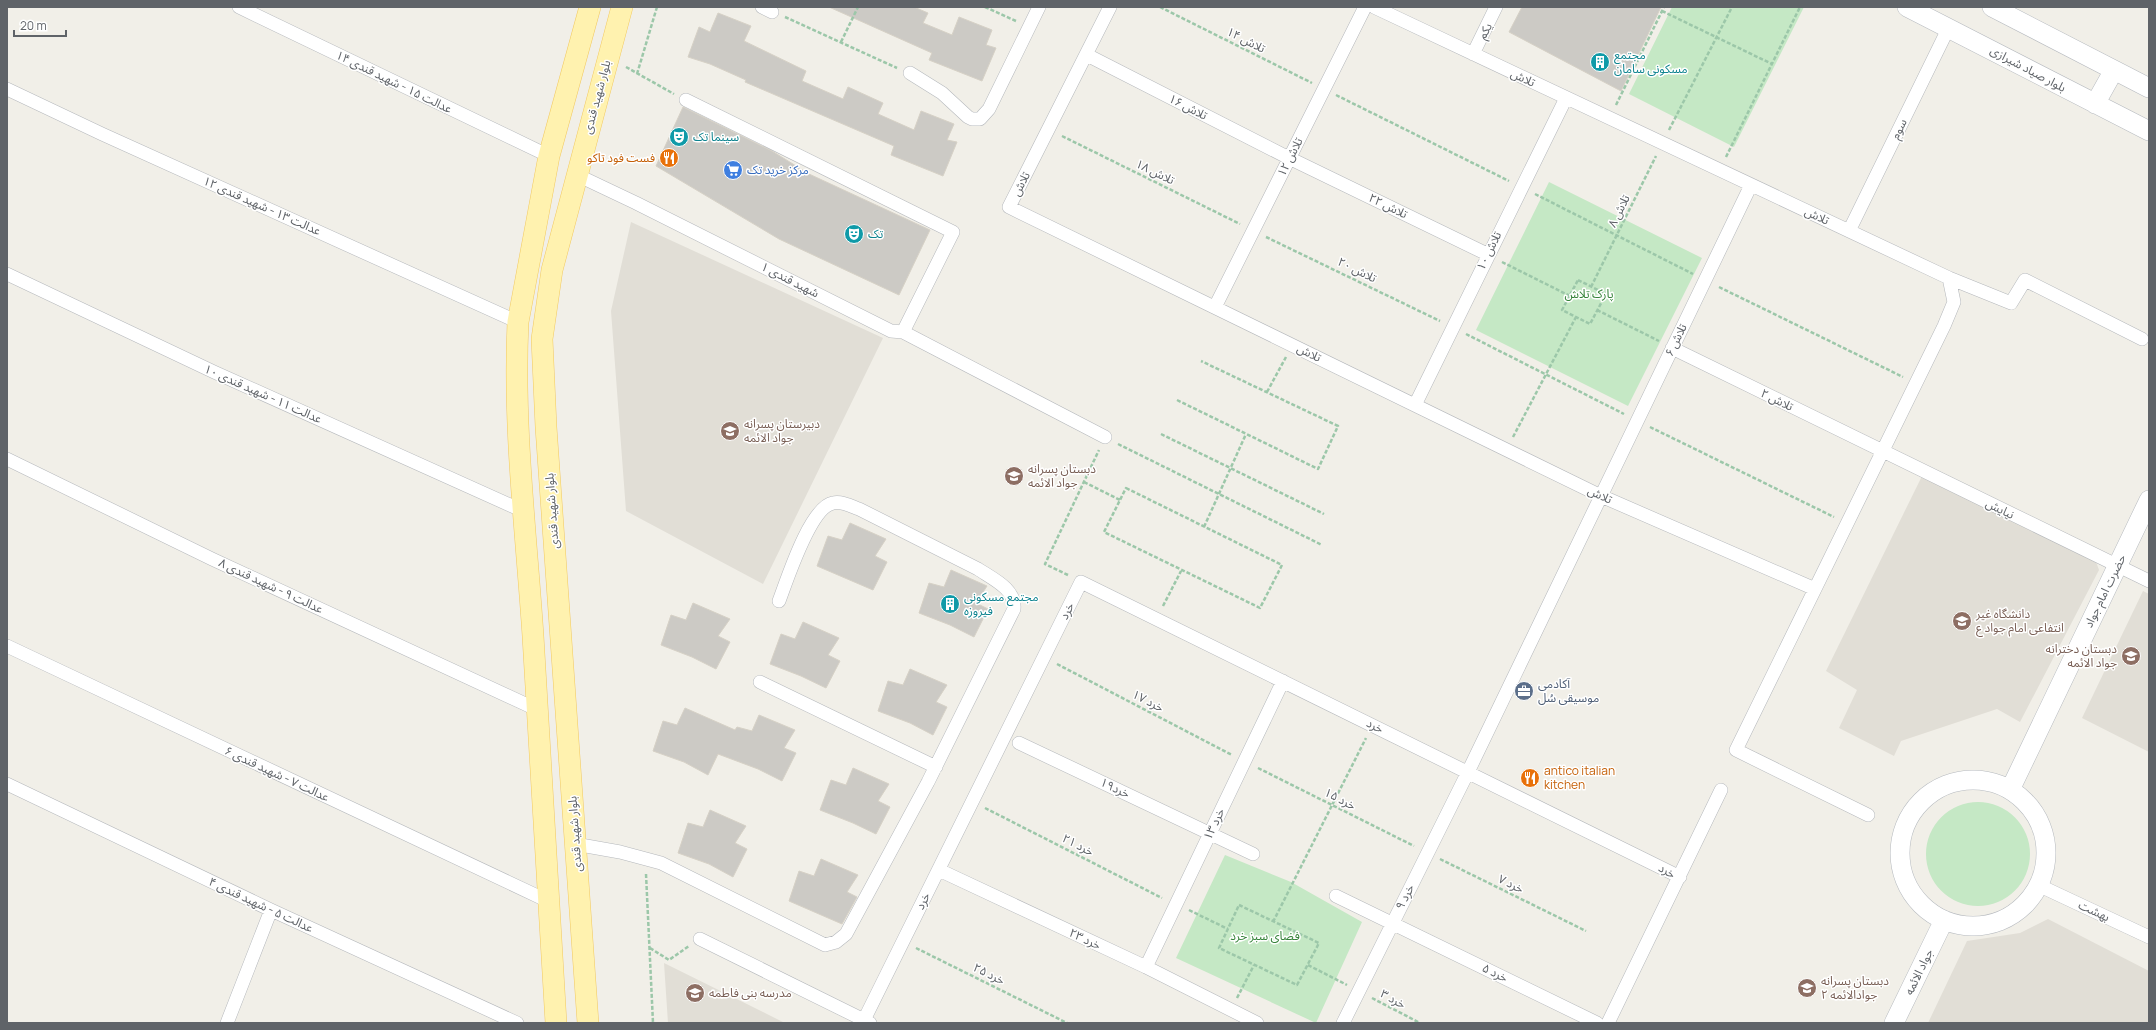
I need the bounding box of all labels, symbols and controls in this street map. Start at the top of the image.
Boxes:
scale bar [14,12,66,38]
text: 20 m [20,17,47,34]
street label: یکم [1473,20,1497,42]
street label: تلاش ۱۴ [1224,23,1269,57]
street label: بلوار صیاد شیرازی [1987,41,2069,96]
street label: عدالت ۱۵ - شهید قندی ۱۴ [333,46,455,117]
place label: مجتمع مسکونی سامان [1614,46,1688,77]
building icon: مجتمع مسکونی سامان [1589,51,1611,73]
street label: بلوار شهید قندی [578,58,615,136]
street label: تلاش [1508,64,1539,91]
street label: تلاش ۱۶ [1166,90,1211,124]
street label: سوم [1886,116,1912,142]
theatre icon: سینما تک [668,126,690,148]
place label: سینما تک [693,128,739,145]
street label: تلاش ۱۲ [1273,134,1307,179]
restaurant icon: فست فود تاکو [658,147,680,169]
place label: فست فود تاکو [587,149,655,166]
street label: تلاش ۱۸ [1133,155,1178,188]
supermarket icon: مرکز خرید تک [722,159,744,181]
place label: مرکز خرید تک [747,161,809,178]
street label: تلاش [1007,168,1034,199]
street label: عدالت ۱۳ - شهید قندی ۱۲ [201,172,324,239]
street label: تلاش ۲۲ [1366,189,1411,222]
street label: تلاش ۸ [1603,191,1634,230]
street label: تلاش [1802,202,1833,229]
theatre icon: تک [843,223,865,245]
place label: تک [868,225,884,242]
street label: تلاش ۱۰ [1472,228,1505,273]
street label: تلاش ۲۰ [1335,253,1380,286]
street label: شهيد قندی ۱ [758,258,822,301]
park label: پارک تلاش [1564,285,1614,302]
street label: تلاش ۶ [1660,320,1691,359]
street label: تلاش [1294,339,1325,366]
street label: عدالت ۱۱ - شهید قندی ۱۰ [202,360,325,427]
street label: تلاش ۲ [1758,384,1797,415]
place label: دبیرستان پسرانه جواد الائمه [744,415,820,446]
school or university icon: دبیرستان پسرانه جواد الائمه [719,420,741,442]
place label: دبستان پسرانه جواد الائمه [1028,460,1096,491]
school or university icon: دبستان پسرانه جواد الائمه [1003,465,1025,487]
street label: بلوار شهید قندی [540,473,563,549]
street label: تلاش [1585,481,1616,508]
street label: نیایش [1983,494,2017,523]
street label: حضرت امام جواد [2079,551,2131,631]
street label: عدالت ۹ - شهید قندی ۸ [216,554,326,617]
place label: مجتمع مسکونی فیروزه [964,588,1038,619]
building icon: مجتمع مسکونی فیروزه [939,593,961,615]
street label: خرد [1055,599,1078,622]
place label: دانشگاه غیر انتفاعی امام جواد ع [1975,605,2064,637]
school or university icon: دانشگاه غیر انتفاعی امام جواد ع [1951,610,1973,632]
place label: دبستان دخترانه جواد الائمه [2046,640,2117,671]
school or university icon: دبستان دخترانه جواد الائمه [2120,645,2142,667]
place label: آکادمی موسیقی سُل [1538,675,1599,706]
office icon: آکادمی موسیقی سُل [1513,680,1535,702]
street label: خرد ۱۷ [1130,685,1167,716]
street label: خرد [1364,714,1387,737]
street label: عدالت ۷ - شهید قندی ۶ [222,742,332,805]
place label: antico italian kitchen [1544,762,1615,793]
restaurant icon: antico italian kitchen [1519,767,1541,789]
street label: خرد۱۹ [1098,773,1133,802]
street label: خرد ۱۵ [1322,783,1359,814]
street label: بلوار شهید قندی [563,796,586,872]
street label: خرد ۱۳ [1199,805,1228,842]
street label: خرد ۲۱ [1060,829,1097,860]
street label: خرد [1656,859,1679,882]
street label: خرد ۷ [1496,870,1527,897]
street label: عدالت ۵ - شهید قندی ۴ [206,873,316,936]
street label: خرد ۹ [1391,881,1418,912]
street label: خرد [911,889,934,912]
street label: بهشت [2076,896,2113,925]
street label: خرد ۲۳ [1067,924,1104,953]
park label: فضای سبز خرد [1230,927,1300,944]
street label: جواد الائمه [1900,946,1937,998]
street label: خرد ۲۵ [971,959,1008,988]
street label: خرد ۵ [1480,959,1511,986]
place label: دبستان پسرانه جوادالائمه ۲ [1821,972,1889,1003]
school or university icon: دبستان پسرانه جوادالائمه ۲ [1796,977,1818,999]
school or university icon: مدرسه بنی فاطمه [684,982,706,1004]
place label: مدرسه بنی فاطمه [709,984,792,1001]
street label: خرد ۳ [1378,985,1409,1012]

